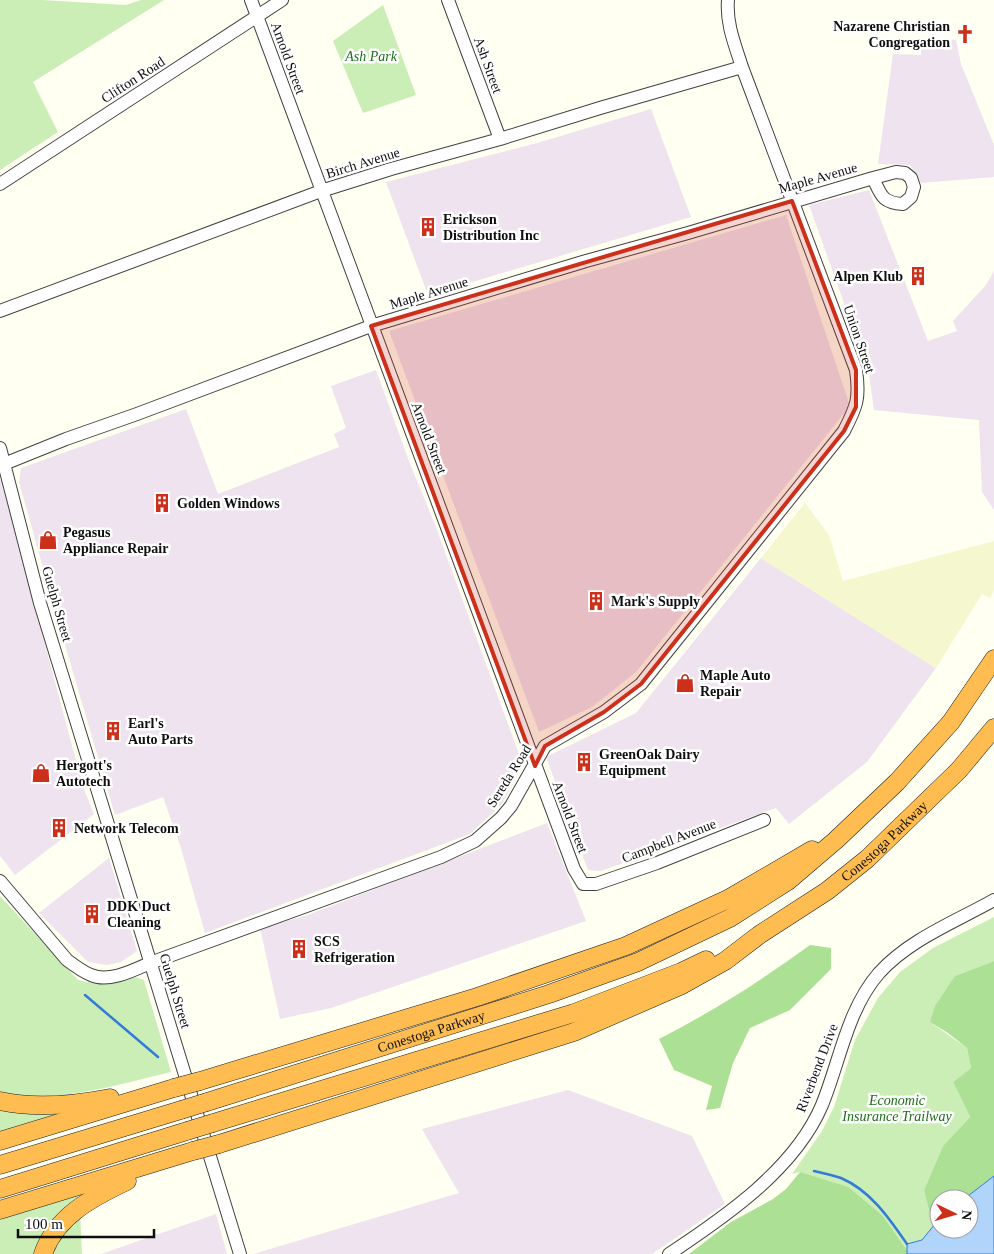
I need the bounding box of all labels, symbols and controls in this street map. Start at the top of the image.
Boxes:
place label: Nazarene Christian Congregation [833,19,950,50]
street label: Arnold Street [268,20,308,96]
church icon: Nazarene Christian Congregation [954,23,976,45]
street label: Ash Street [471,35,505,95]
park label: Ash Park [344,49,398,64]
street label: Clifton Road [98,54,168,106]
street label: Birch Avenue [324,145,402,181]
street label: Maple Avenue [777,160,859,196]
place label: Erickson Distribution Inc [443,212,539,243]
building icon: Erickson Distribution Inc [417,216,439,238]
building icon: Alpen Klub [907,265,929,287]
place label: Alpen Klub [833,269,903,284]
street label: Maple Avenue [388,274,470,312]
street label: Union Street [840,303,878,375]
street label: Arnold Street [408,400,450,476]
building icon: Golden Windows [151,492,173,514]
place label: Golden Windows [177,496,280,511]
place label: Pegasus Appliance Repair [63,525,168,556]
shop icon: Pegasus Appliance Repair [37,529,59,551]
street label: Guelph Street [39,565,75,643]
building icon: Mark's Supply [585,590,607,612]
place label: Mark's Supply [611,594,700,609]
place label: Maple Auto Repair [700,668,770,699]
shop icon: Maple Auto Repair [674,672,696,694]
place label: Earl's Auto Parts [128,716,193,747]
building icon: Earl's Auto Parts [102,720,124,742]
street label: Sereda Road [484,742,534,810]
place label: GreenOak Dairy Equipment [599,747,699,778]
building icon: GreenOak Dairy Equipment [573,751,595,773]
place label: Hergott's Autotech [56,758,113,789]
shop icon: Hergott's Autotech [30,762,52,784]
street label: Arnold Street [549,779,591,855]
street label: Conestoga Parkway [838,798,930,884]
street label: Campbell Avenue [620,816,718,866]
building icon: Network Telecom [48,817,70,839]
place label: Network Telecom [74,821,179,836]
place label: DDK Duct Cleaning [107,899,171,930]
building icon: DDK Duct Cleaning [81,903,103,925]
place label: SCS Refrigeration [314,934,395,965]
building icon: SCS Refrigeration [288,938,310,960]
street label: Guelph Street [157,952,194,1030]
street label: Conestoga Parkway [376,1007,487,1055]
street label: Riverbend Drive [793,1022,841,1114]
park label: Economic Insurance Trailway [841,1093,952,1124]
north arrow [929,1189,979,1239]
scale bar [18,1206,154,1238]
text: N [959,1209,974,1221]
text: 100 m [25,1216,63,1232]

